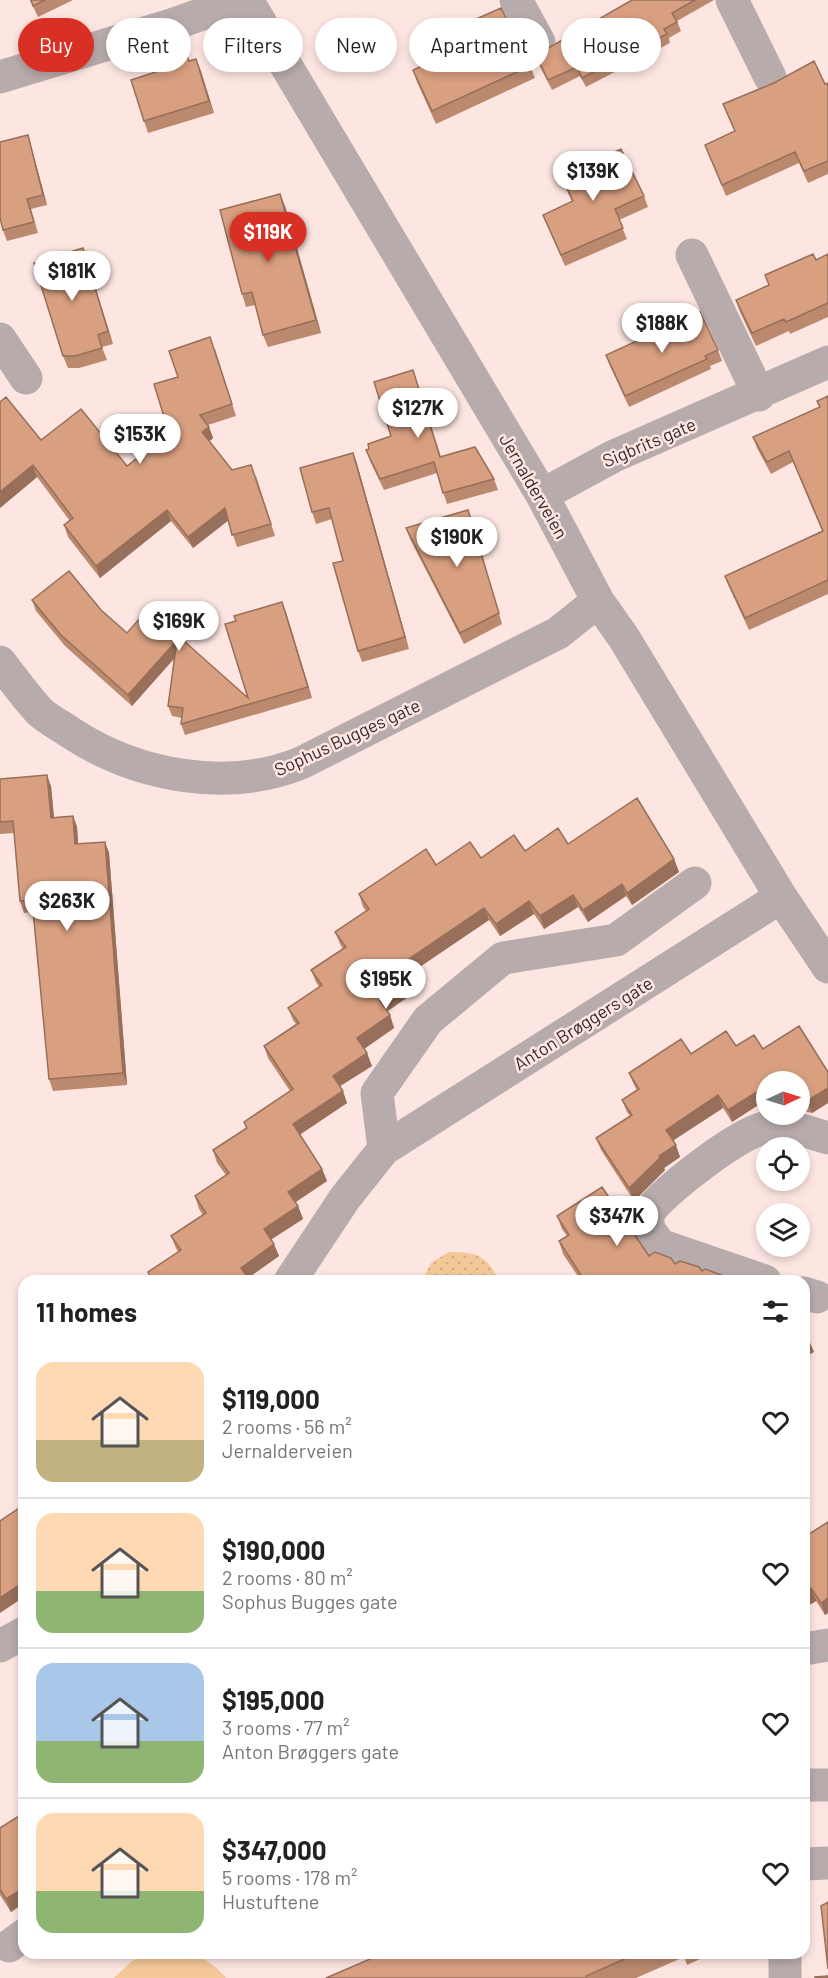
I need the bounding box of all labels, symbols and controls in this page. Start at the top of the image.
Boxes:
chip: Buy [18,18,94,72]
chip: Rent [106,18,191,72]
chip: Filters [203,18,303,72]
chip: New [315,18,397,72]
chip: Apartment [409,18,549,72]
chip: House [561,18,661,72]
pin: $139K [551,151,635,202]
text: $139K [567,158,619,182]
pin: $119K [226,212,310,263]
text: $119K [244,219,292,243]
pin: $181K [30,251,114,302]
text: $181K [48,258,96,282]
pin: $188K [620,303,704,354]
text: $188K [636,310,688,334]
pin: $127K [376,388,460,439]
text: $127K [392,395,444,419]
street label: Sigbrits gate [599,413,699,471]
pin: $153K [98,414,182,465]
text: $153K [114,421,166,445]
street label: Jernalderveien [495,429,573,543]
pin: $190K [415,517,499,568]
text: $190K [430,524,484,548]
pin: $169K [137,601,221,652]
text: $169K [153,608,205,632]
street label: Sophus Bugges gate [271,694,423,780]
pin: $263K [25,881,109,932]
text: $263K [39,888,95,912]
pin: $195K [344,959,428,1010]
text: $195K [360,966,412,990]
street label: Anton Brøggers gate [510,971,656,1075]
north arrow [756,1071,810,1125]
map controls [756,1071,810,1257]
button: locate [756,1137,810,1191]
pin: $347K [575,1196,659,1247]
text: $347K [589,1203,645,1227]
button: layers [756,1203,810,1257]
icon: filters [759,1295,792,1328]
text: 11 homes [36,1296,137,1327]
text: $119,000 [222,1383,320,1414]
icon: home [84,1386,156,1458]
icon: heart [759,1406,792,1439]
text: 2 rooms · 56 m² [222,1414,352,1438]
text: Jernalderveien [222,1438,353,1462]
text: $190,000 [222,1534,325,1565]
icon: home [84,1537,156,1609]
icon: heart [759,1557,792,1590]
text: 2 rooms · 80 m² [222,1565,353,1589]
text: Sophus Bugges gate [222,1589,398,1613]
text: $195,000 [222,1684,325,1715]
icon: home [84,1687,156,1759]
icon: heart [759,1707,792,1740]
text: 3 rooms · 77 m² [222,1715,350,1739]
text: Anton Brøggers gate [222,1739,399,1763]
text: $347,000 [222,1834,327,1865]
icon: home [84,1837,156,1909]
icon: heart [759,1857,792,1890]
text: 5 rooms · 178 m² [222,1865,358,1889]
text: Hustuftene [222,1889,319,1913]

